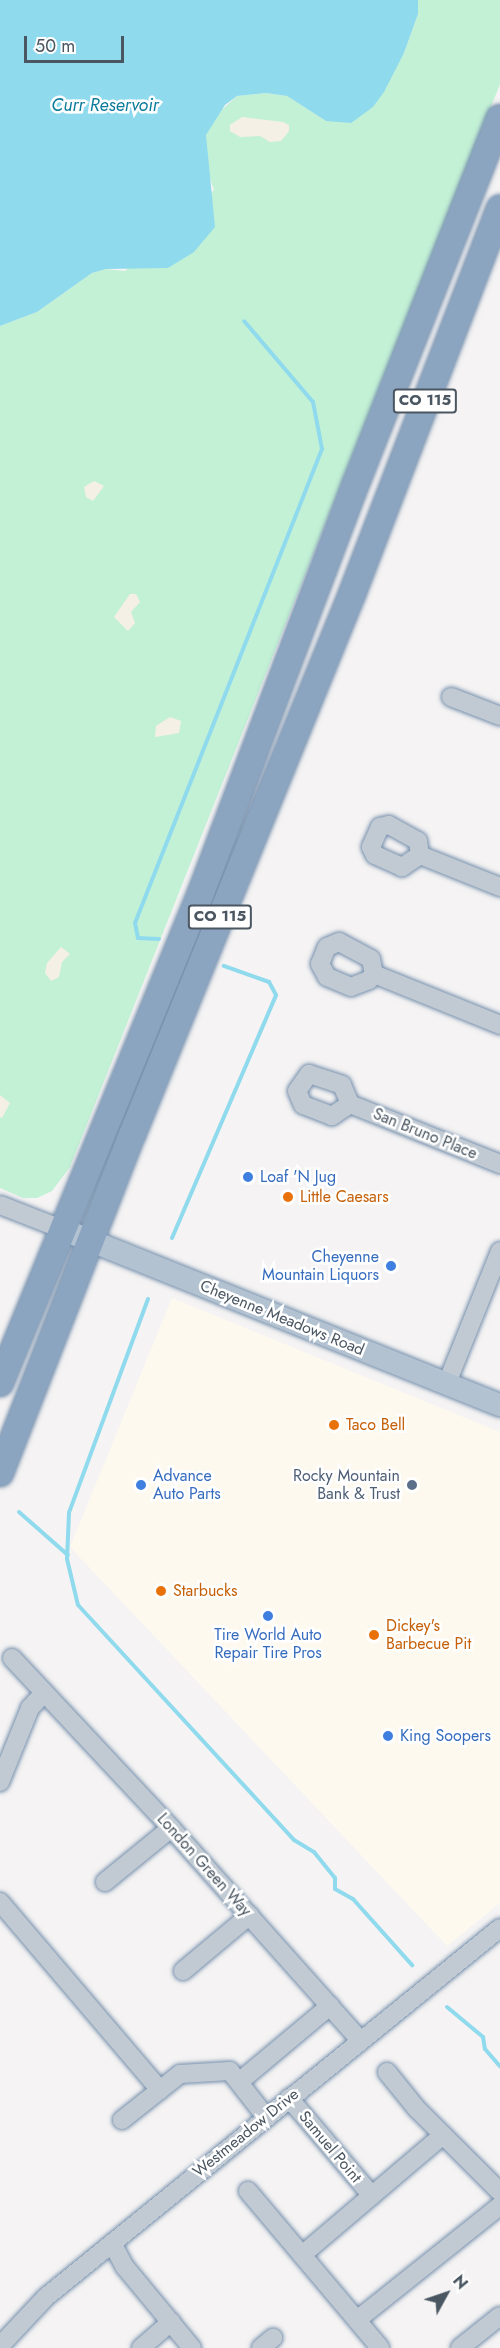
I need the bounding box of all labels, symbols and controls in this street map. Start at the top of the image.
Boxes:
scale bar [27,24,128,62]
text: 50 m [35,33,75,59]
water label: Curr Reservoir [51,94,159,116]
road number: CO 115 [392,389,458,413]
road number: CO 115 [187,905,253,929]
street label: San Bruno Place [370,1104,480,1164]
place label: Loaf 'N Jug [260,1167,336,1187]
marker: Loaf 'N Jug [241,1170,255,1184]
place label: Little Caesars [300,1187,389,1207]
marker: Little Caesars [281,1190,295,1204]
place label: Cheyenne Mountain Liquors [262,1247,379,1285]
marker: Cheyenne Mountain Liquors [384,1259,398,1273]
street label: Cheyenne Meadows Road [197,1276,367,1360]
place label: Taco Bell [346,1415,405,1435]
marker: Taco Bell [327,1418,341,1432]
place label: Advance Auto Parts [153,1466,221,1504]
place label: Rocky Mountain Bank & Trust [293,1466,400,1504]
marker: Advance Auto Parts [134,1478,148,1492]
marker: Rocky Mountain Bank & Trust [405,1478,419,1492]
place label: Starbucks [173,1581,237,1601]
marker: Starbucks [154,1584,168,1598]
marker: Tire World Auto Repair Tire Pros [261,1609,275,1623]
place label: Dickey's Barbecue Pit [386,1616,471,1654]
place label: Tire World Auto Repair Tire Pros [214,1625,322,1663]
marker: Dickey's Barbecue Pit [367,1628,381,1642]
place label: King Soopers [400,1726,491,1746]
marker: King Soopers [381,1729,395,1743]
street label: London Green Way [153,1810,255,1920]
street label: Westmeadow Drive [189,2085,303,2181]
street label: Samuel Point [295,2107,365,2187]
north arrow [416,2264,476,2324]
text: N [447,2270,473,2294]

